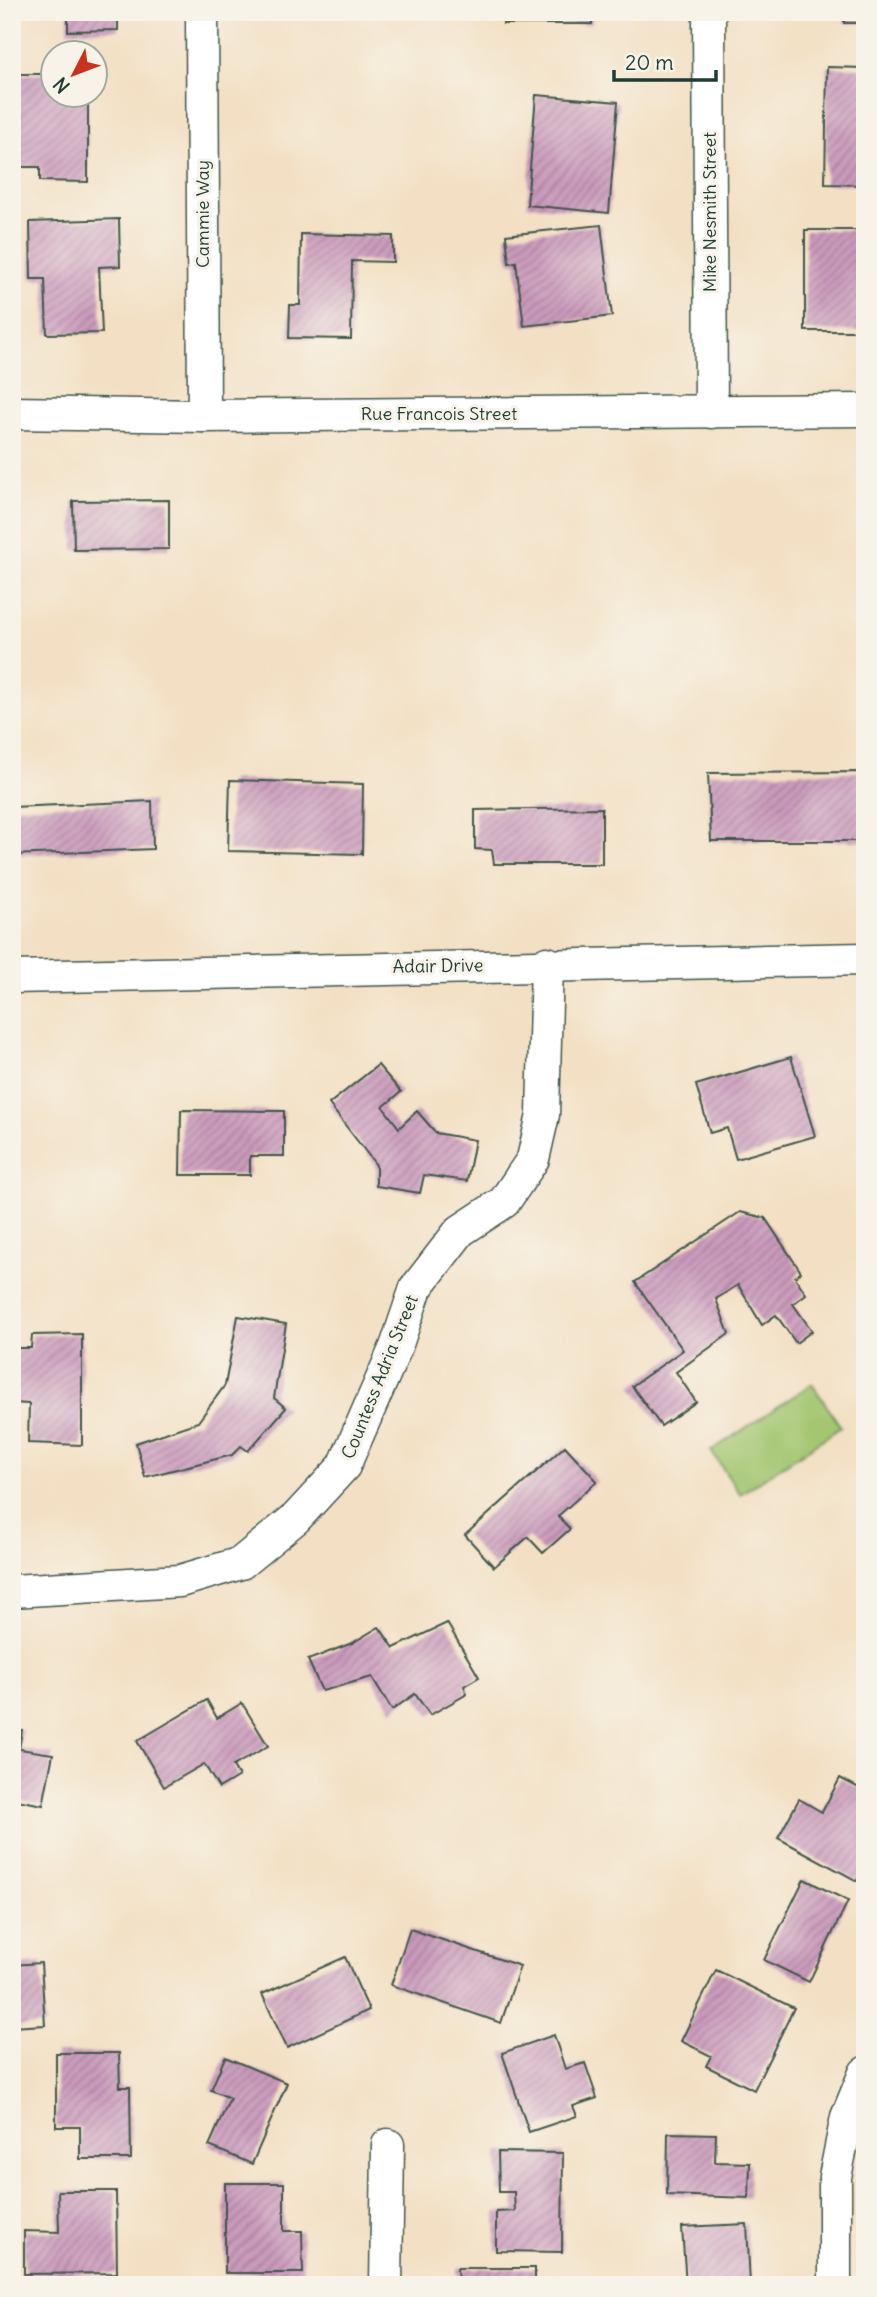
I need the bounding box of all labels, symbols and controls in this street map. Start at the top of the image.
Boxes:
north arrow [38,38,108,108]
scale bar [614,38,716,82]
text: 20 m [625,49,674,76]
text: N [48,72,75,98]
street label: Mike Nesmith Street [698,132,721,292]
street label: Cammie Way [191,160,214,268]
street label: Rue Francois Street [361,402,517,425]
street label: Adair Drive [392,953,484,978]
street label: Countess Adria Street [336,1291,423,1462]

